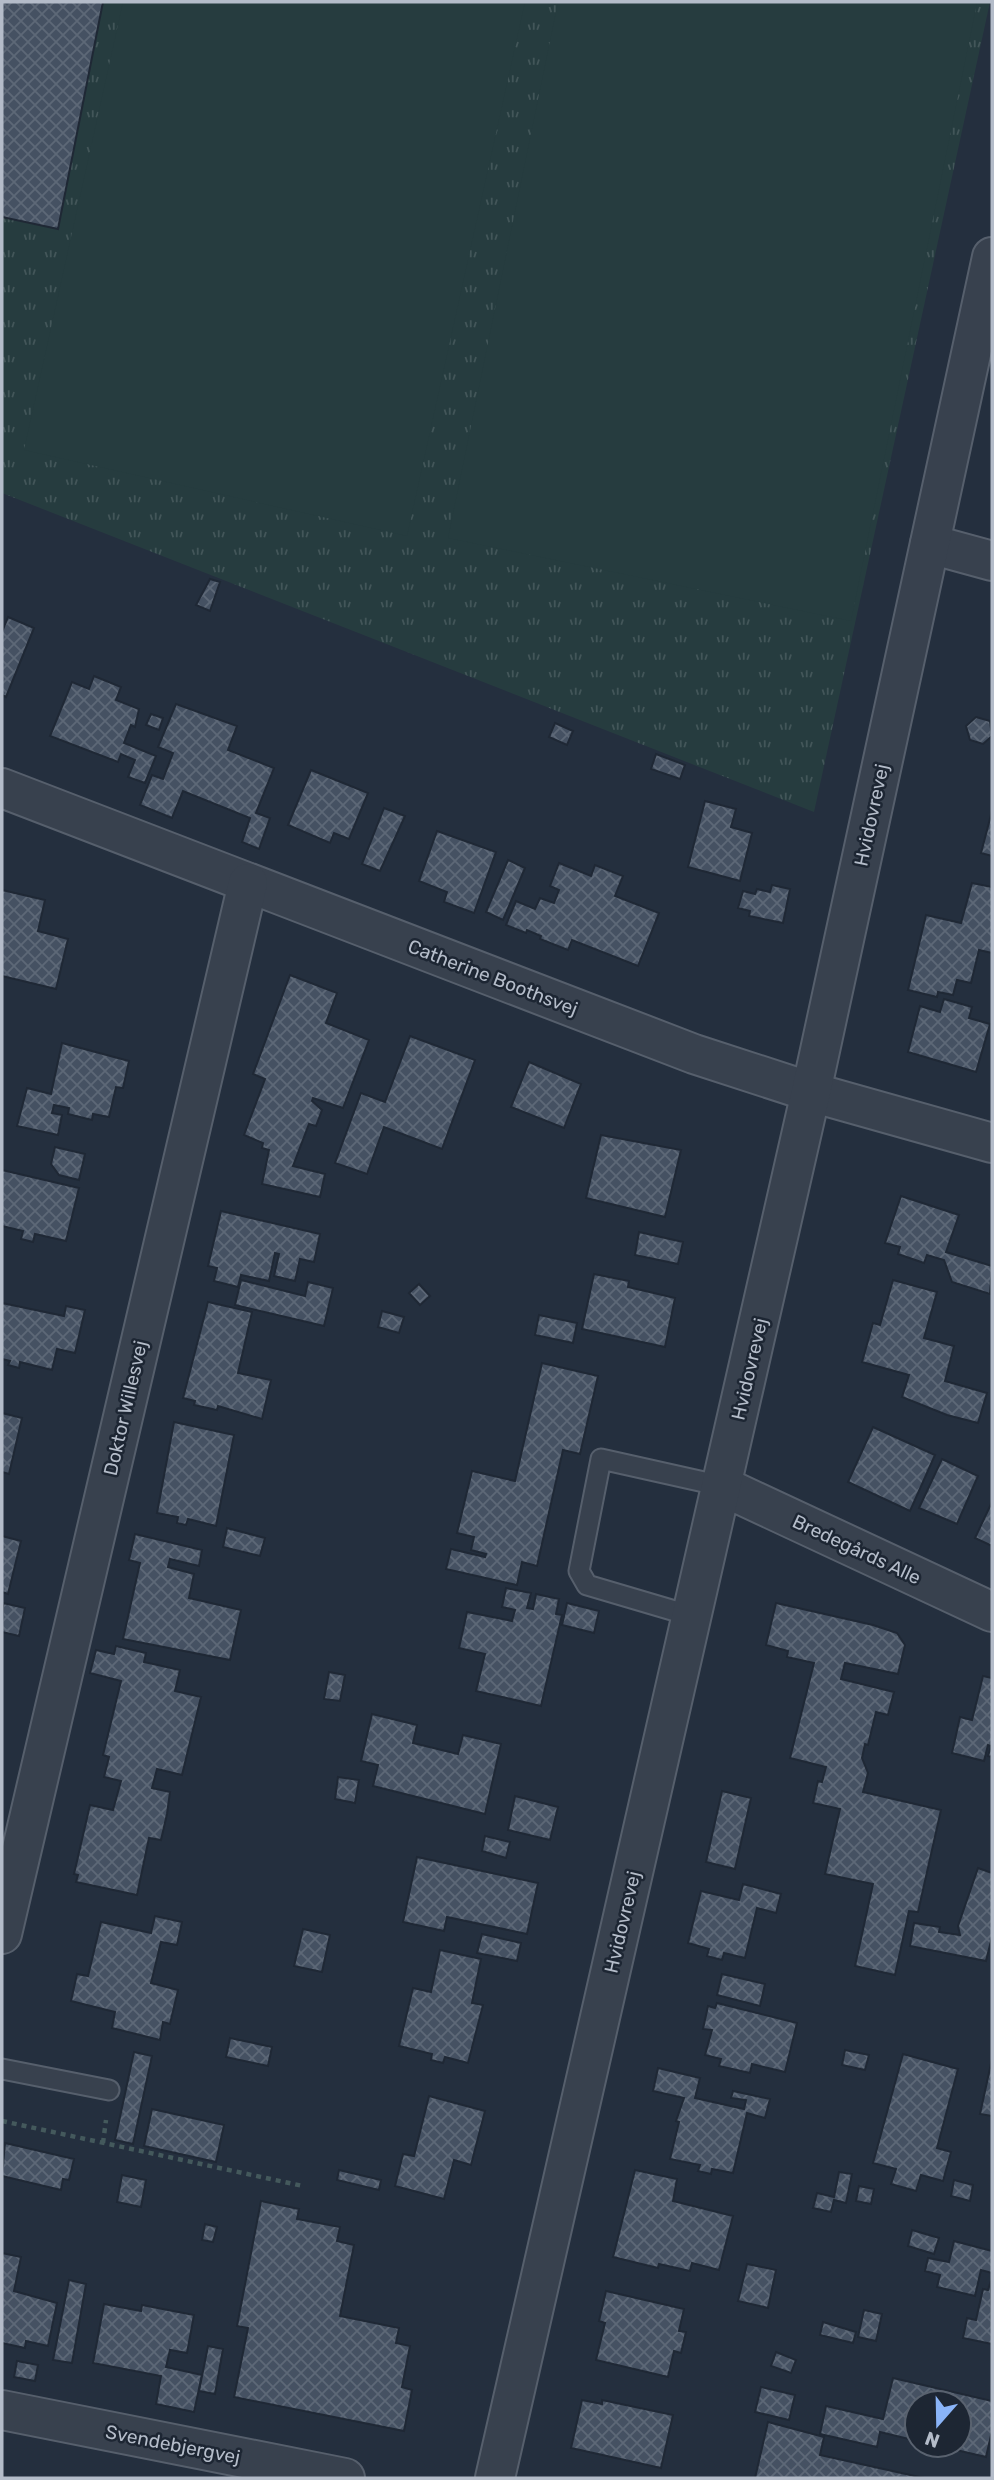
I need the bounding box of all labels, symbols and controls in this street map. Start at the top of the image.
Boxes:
street label: Hvidovrevej [849,762,894,868]
street label: Catherine Boothsvej [405,935,581,1020]
street label: Hvidovrevej [727,1316,772,1422]
street label: Doktor Willesvej [99,1338,152,1478]
street label: Bredegårds Alle [789,1510,925,1589]
street label: Hvidovrevej [600,1869,645,1975]
north arrow [903,2389,973,2459]
street label: Svendebjergvej [104,2420,242,2469]
text: N [922,2426,943,2453]

